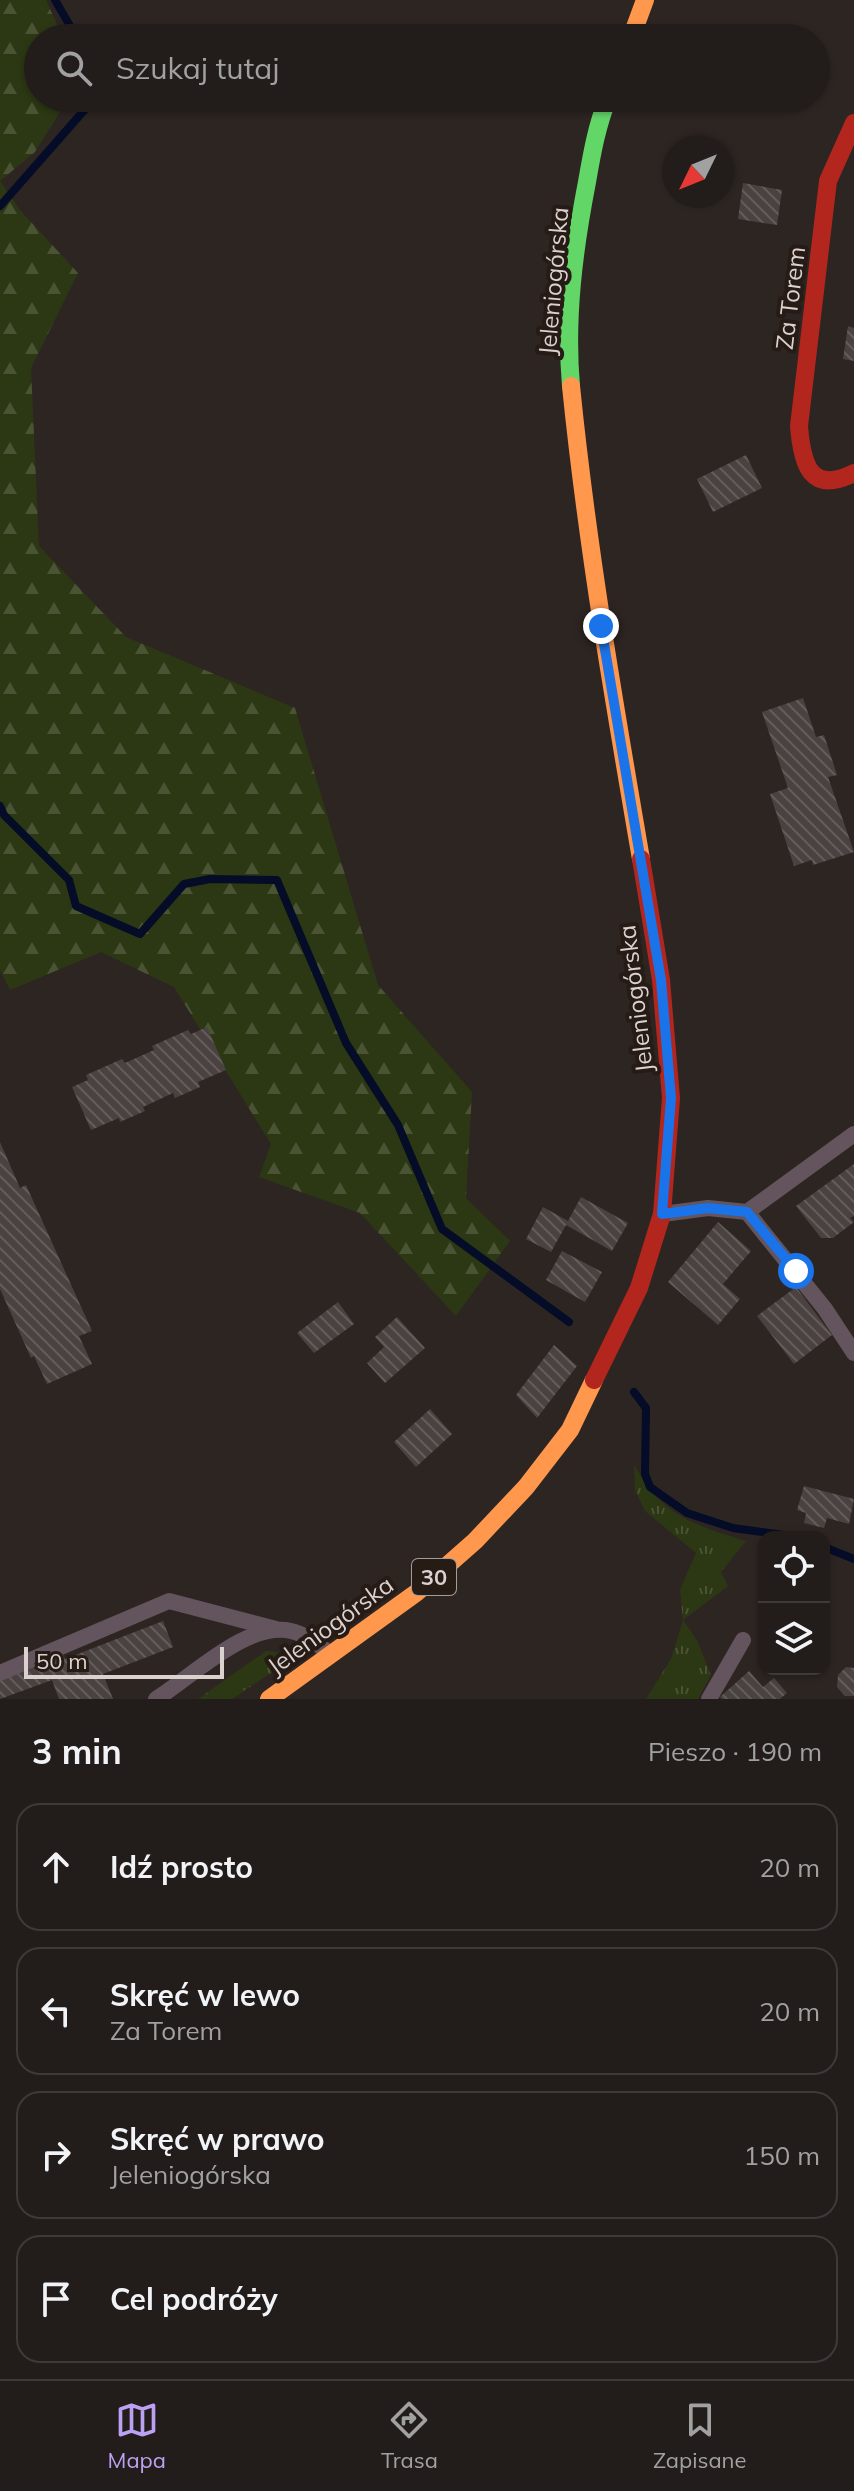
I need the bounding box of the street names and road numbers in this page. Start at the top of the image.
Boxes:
street label: Jeleniogórska [532,206,574,356]
street label: Za Torem [769,245,811,351]
street label: Jeleniogórska [611,923,659,1075]
road number: 30 [412,1559,456,1595]
street label: Jeleniogórska [261,1569,399,1681]

